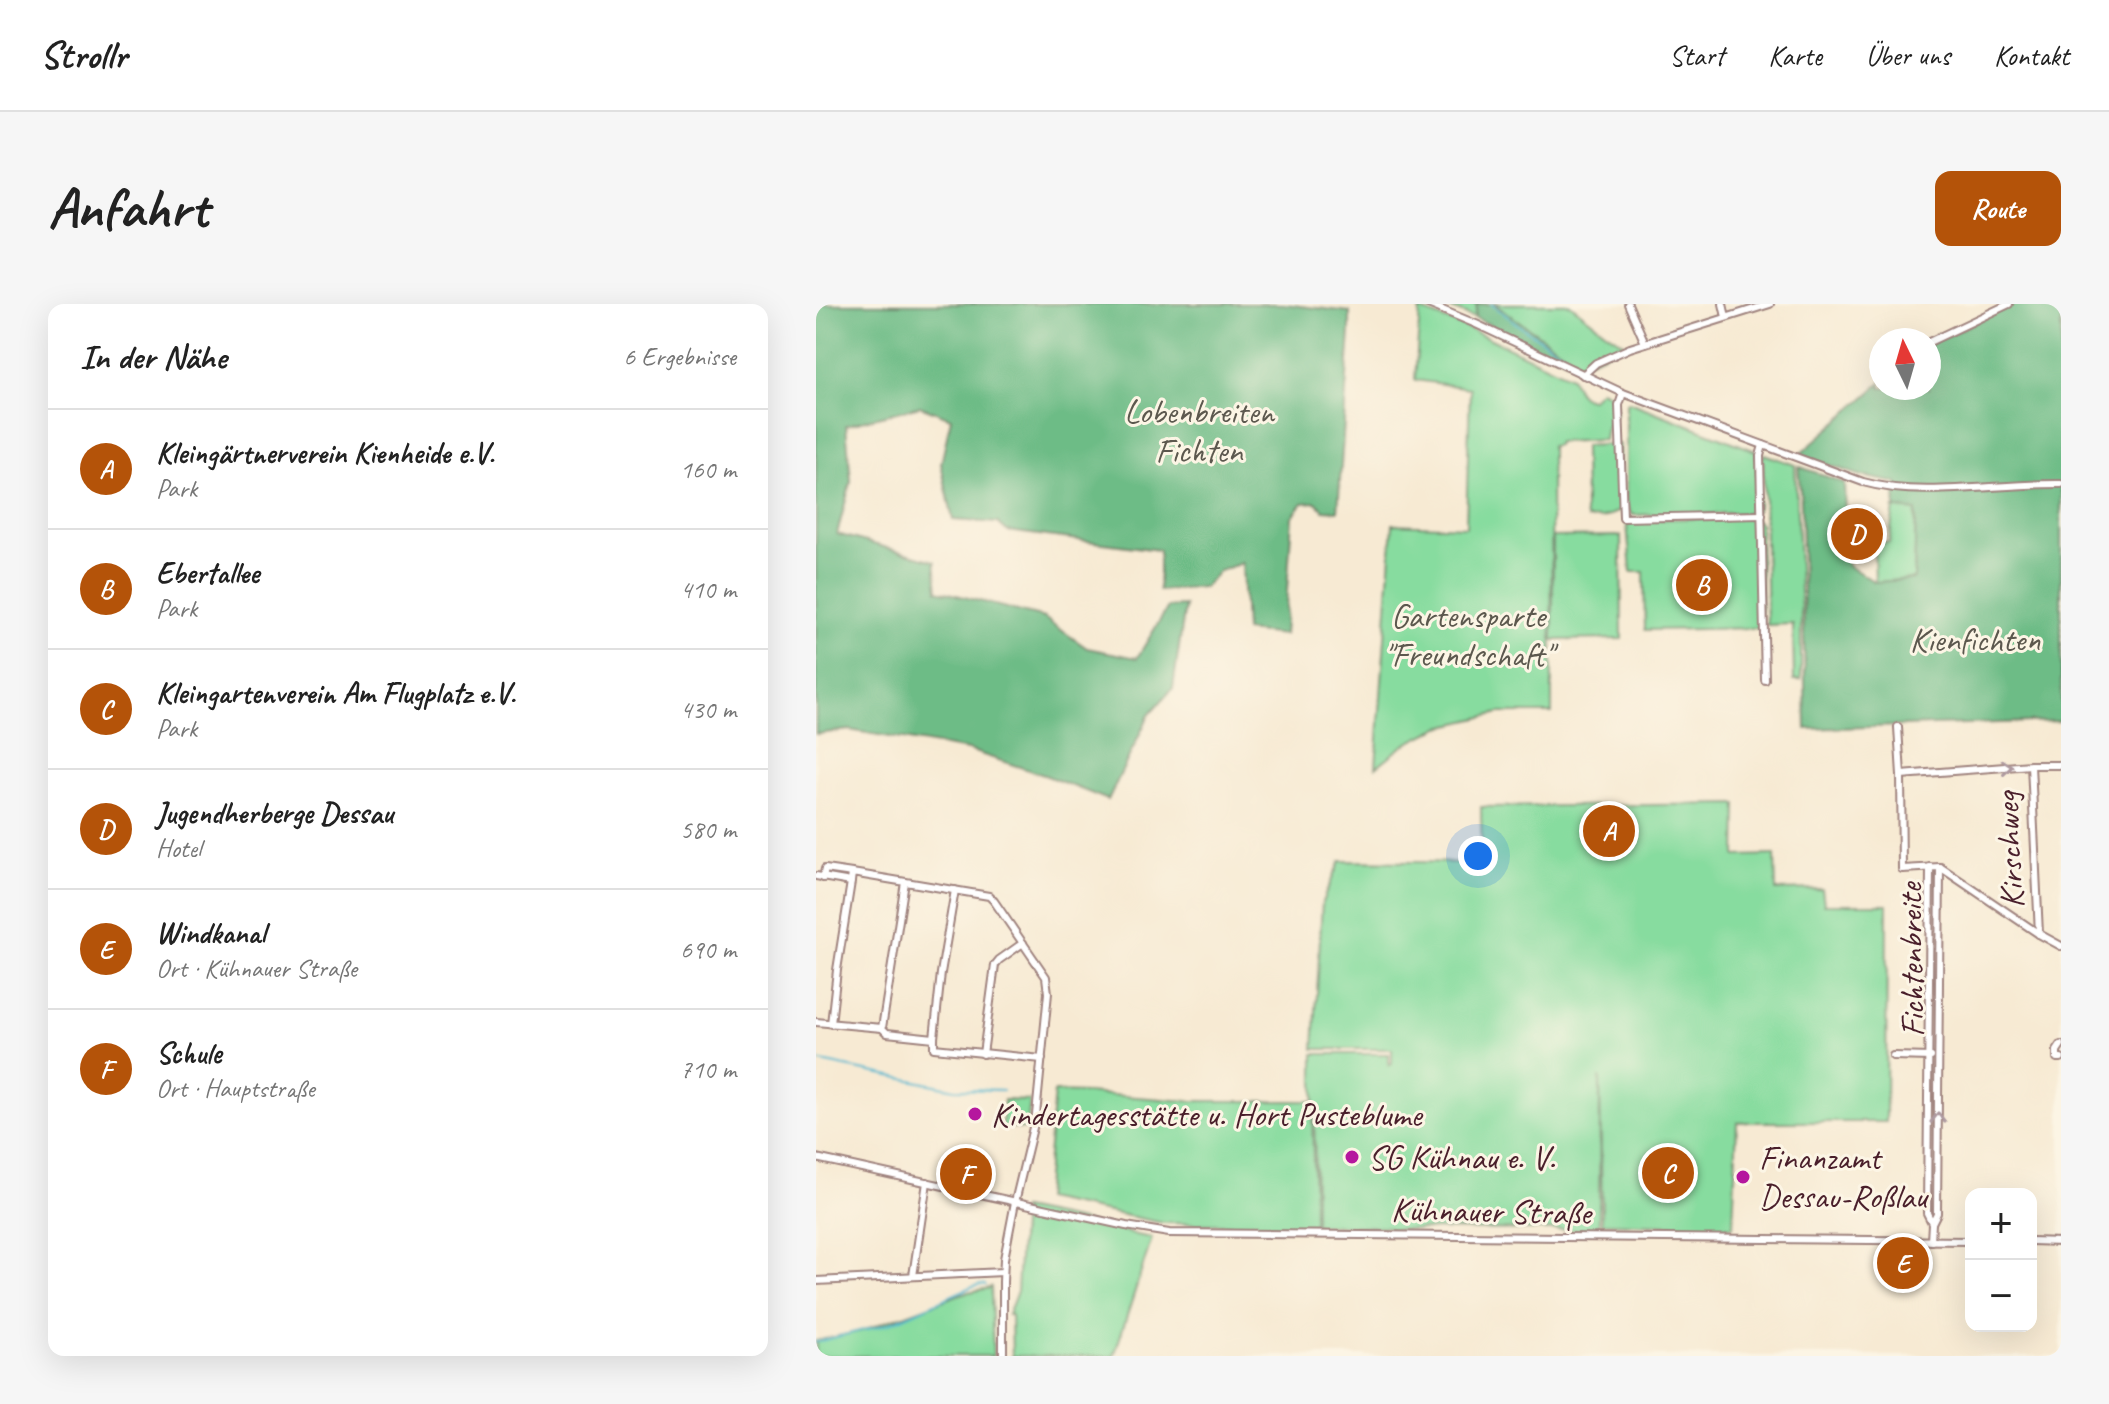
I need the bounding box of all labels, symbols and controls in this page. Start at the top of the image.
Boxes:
text: Strollr [40,32,127,79]
text: Start [1669,38,1724,73]
text: Karte [1768,38,1822,73]
text: Über uns [1866,38,1950,73]
text: Kontakt [1994,38,2069,73]
button: Route [1935,171,2061,246]
text: Anfahrt [48,173,208,244]
north arrow [1869,328,1941,400]
text: In der Nähe [80,335,226,378]
text: 6 Ergebnisse [623,340,736,373]
park label: Lobenbreiten Fichten [1124,390,1276,472]
text: Kleingärtnerverein Kienheide e.V. [156,434,494,472]
text: A [99,453,113,486]
text: 160 m [680,453,736,486]
text: Park [156,472,197,505]
pin: D [1831,504,1883,564]
text: Ebertallee [156,554,259,592]
pin: B [1676,555,1728,615]
text: B [99,573,113,606]
text: 410 m [680,573,736,606]
text: Park [156,592,197,625]
park label: Gartensparte "Freundschaft" [1384,594,1559,676]
park label: Kienfichten [1910,618,2041,661]
text: Kleingartenverein Am Flugplatz e.V. [156,674,515,712]
text: C [100,693,112,726]
text: 430 m [680,693,736,726]
text: Park [156,712,197,745]
one-way arrow [2001,759,2014,776]
street label: Kirschweg [1984,789,2034,909]
text: Jugendherberge Dessau [156,794,393,832]
pin: A [1583,801,1635,861]
text: D [98,813,114,846]
text: 580 m [680,813,736,846]
text: Hotel [156,832,201,865]
your location [1458,836,1498,876]
street label: Fichtenbreite [1888,881,1934,1037]
text: Windkanal [156,914,265,952]
text: E [99,933,113,966]
text: 690 m [680,933,736,966]
text: Ort · Kühnauer Straße [156,952,357,985]
text: Schule [156,1034,222,1072]
text: F [100,1053,112,1086]
text: 710 m [680,1053,736,1086]
text: Ort · Hauptstraße [156,1072,315,1105]
place label: Kindertagesstätte u. Hort Pusteblume [991,1093,1423,1136]
marker: Kindertagesstätte u. Hort Pusteblume [966,1105,984,1123]
one-way arrow [1929,1111,1947,1124]
place label: SG Kühnau e. V. [1368,1136,1555,1179]
place label: Finanzamt Dessau-Roßlau [1759,1136,1930,1218]
pin: C [1642,1143,1694,1203]
pin: F [940,1144,992,1204]
marker: SG Kühnau e. V. [1343,1148,1361,1166]
marker: Finanzamt Dessau-Roßlau [1734,1168,1752,1186]
street label: Kühnauer Straße [1391,1188,1594,1234]
map controls [1965,1188,2037,1332]
button: + [1965,1188,2037,1260]
pin: E [1877,1233,1929,1293]
button: − [1965,1260,2037,1332]

